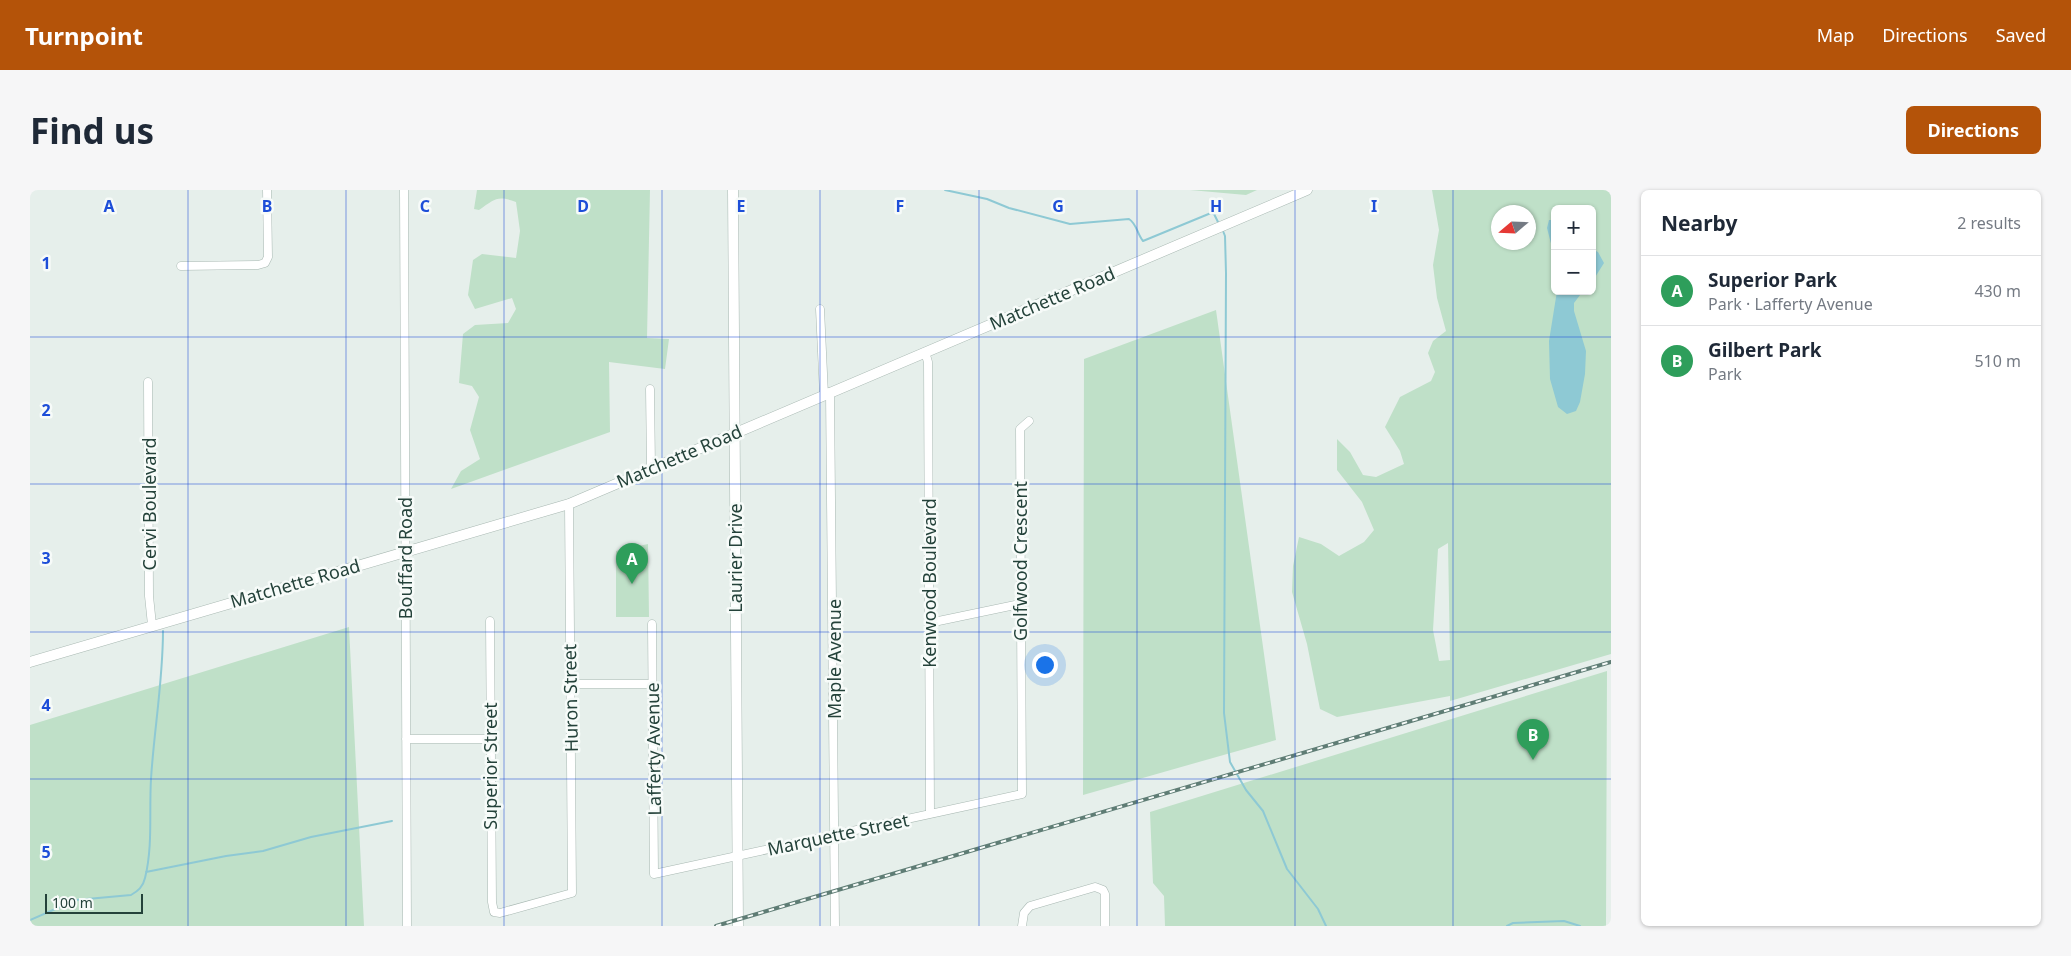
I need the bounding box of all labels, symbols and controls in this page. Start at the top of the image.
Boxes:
text: Turnpoint [25,19,143,52]
text: Map [1817,23,1854,47]
text: Directions [1882,23,1968,47]
text: Saved [1996,23,2046,47]
button: Directions [1906,106,2041,154]
text: Find us [30,107,154,154]
text: A [103,195,115,217]
text: B [262,195,272,217]
text: C [420,195,430,217]
text: D [577,195,589,217]
text: E [737,195,746,217]
text: F [896,195,904,217]
text: G [1052,195,1064,217]
text: H [1210,195,1222,217]
text: I [1371,195,1377,217]
north arrow [1491,205,1536,250]
map controls [1551,205,1596,295]
button: + [1551,205,1596,250]
text: Nearby [1661,209,1737,237]
text: 2 results [1957,212,2021,234]
button: − [1551,250,1596,295]
text: 1 [41,252,51,274]
street label: Matchette Road [986,261,1118,335]
text: Superior Park [1708,267,1837,293]
text: A [1671,280,1683,302]
text: 430 m [1974,280,2021,302]
text: Park · Lafferty Avenue [1708,293,1873,315]
text: Gilbert Park [1708,337,1822,363]
text: B [1672,350,1682,372]
text: 510 m [1974,350,2021,372]
text: Park [1708,363,1742,385]
text: 2 [41,399,51,421]
street label: Matchette Road [613,419,745,493]
street label: Cervi Boulevard [137,438,161,570]
street label: Golfwood Crescent [1008,480,1032,641]
street label: Bouffard Road [393,497,417,619]
street label: Kenwood Boulevard [917,498,941,668]
street label: Laurier Drive [723,503,747,613]
pin: A [616,543,648,584]
text: 3 [41,547,51,569]
street label: Matchette Road [227,553,363,613]
street label: Maple Avenue [822,599,846,719]
street label: Huron Street [557,643,583,752]
your location [1032,652,1058,678]
street label: Lafferty Avenue [640,682,666,816]
text: 4 [41,694,51,716]
street label: Superior Street [478,702,502,830]
pin: B [1517,719,1549,760]
street label: Marquette Street [765,807,911,861]
text: 5 [41,841,51,863]
scale bar [45,891,142,914]
text: 100 m [52,893,93,912]

